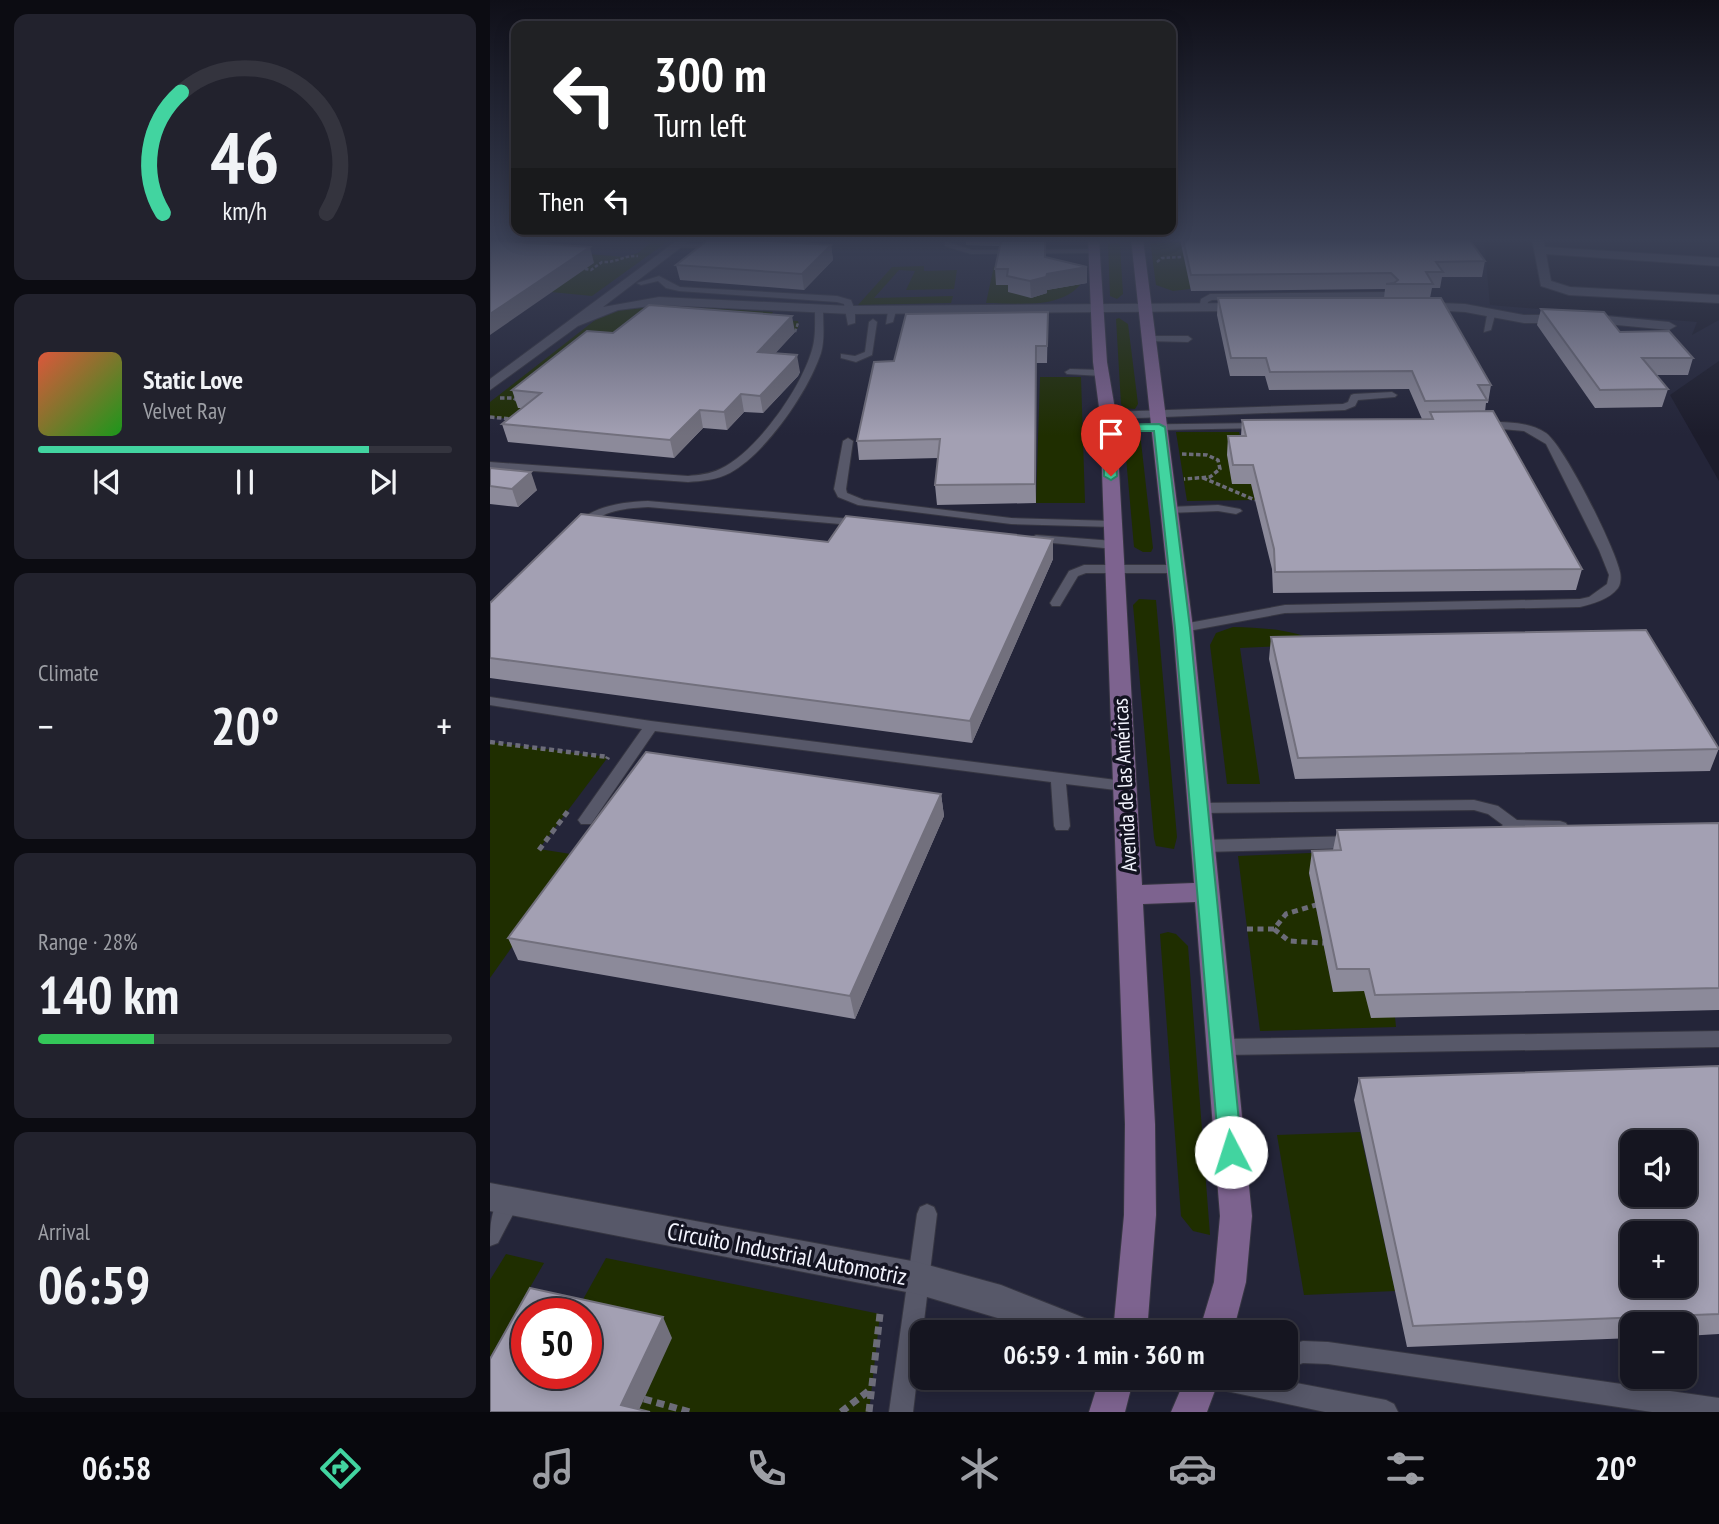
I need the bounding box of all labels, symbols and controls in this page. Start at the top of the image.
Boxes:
text: 300 m [654,42,767,106]
icon: left [539,49,630,140]
text: Turn left [654,104,746,146]
text: 46 [210,109,280,203]
icon: left [598,182,636,220]
text: Then [539,185,584,218]
text: km/h [223,195,267,227]
text: Static Love [143,363,243,396]
text: Velvet Ray [143,396,226,425]
pin [1081,404,1141,476]
icon: arrive [1092,415,1130,453]
icon: previous [88,463,126,501]
icon: pause [226,463,264,501]
icon: next [364,463,402,501]
text: Climate [38,658,99,687]
text: 20° [211,692,279,759]
street label: Avenida de las Américas [1106,697,1143,873]
text: − [38,701,54,750]
text: + [436,701,452,750]
text: Range · 28% [38,927,138,956]
text: 140 km [38,961,179,1028]
position arrow [1194,1115,1268,1189]
map controls [1620,1130,1697,1389]
button: sound [1620,1130,1697,1207]
street label: Circuito Industrial Automotriz [665,1215,910,1292]
text: Arrival [38,1217,90,1246]
button: + [1620,1221,1697,1298]
text: 06:59 [38,1251,150,1318]
speed limit sign: 50 [511,1298,602,1389]
button: − [1620,1312,1697,1389]
text: 06:59 · 1 min · 360 m [1004,1338,1204,1371]
icon: directions [316,1444,365,1493]
icon: music [529,1444,578,1493]
icon: phone [742,1444,791,1493]
icon: climate [955,1444,1004,1493]
icon: car [1168,1444,1217,1493]
icon: filters [1381,1444,1430,1493]
text: 06:58 [82,1447,151,1489]
text: 20° [1595,1447,1637,1489]

